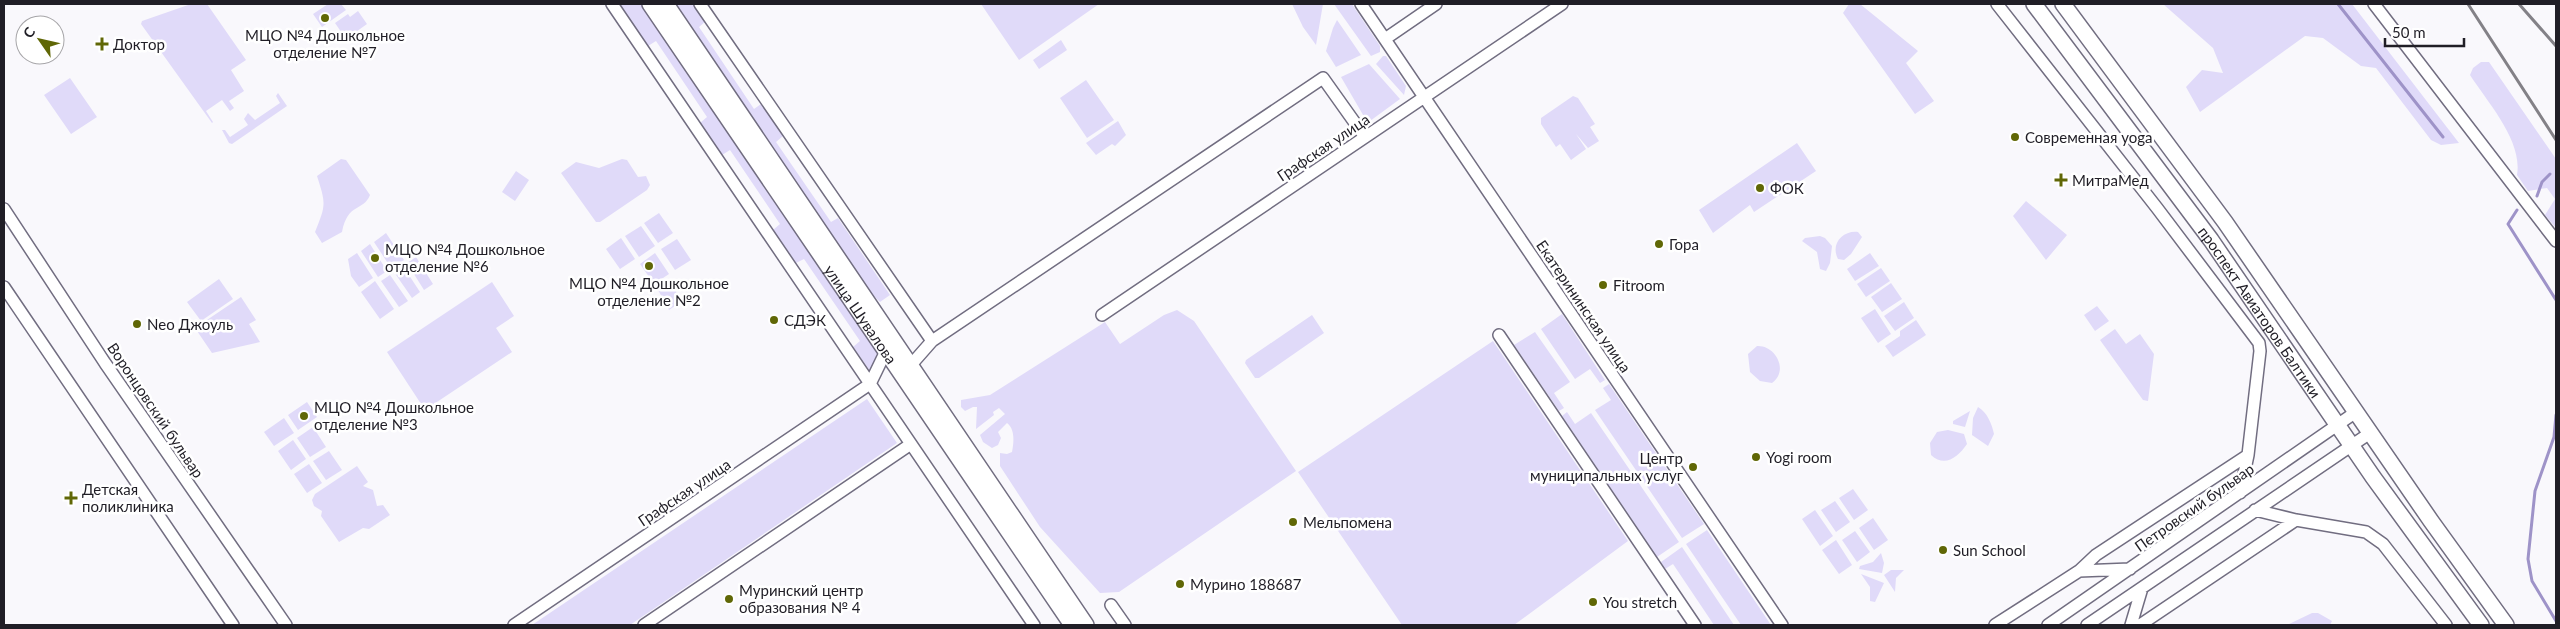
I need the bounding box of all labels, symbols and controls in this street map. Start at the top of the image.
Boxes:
marker: МЦО №4 Дошкольное отделение №7 [319,12,331,24]
north arrow [15,15,65,65]
scale bar [2385,15,2464,47]
text: С [19,23,39,41]
text: 50 m [2392,23,2426,41]
place label: МЦО №4 Дошкольное отделение №7 [245,26,405,61]
place label: Доктор [113,35,165,53]
marker: Доктор [95,37,109,51]
street label: Графская улица [1273,110,1373,184]
place label: Современная yoga [2025,128,2152,146]
marker: Современная yoga [2009,131,2021,143]
place label: МитраМед [2072,171,2149,189]
marker: МитраМед [2054,173,2068,187]
place label: ФОК [1770,179,1804,197]
marker: ФОК [1754,182,1766,194]
street label: проспект Авиаторов Балтики [2195,223,2325,401]
place label: Гора [1669,235,1699,253]
street label: Екатерининская улица [1533,236,1635,376]
marker: Гора [1653,238,1665,250]
place label: МЦО №4 Дошкольное отделение №6 [385,240,545,275]
marker: МЦО №4 Дошкольное отделение №6 [369,252,381,264]
marker: МЦО №4 Дошкольное отделение №2 [643,260,655,272]
street label: улица Шувалова [821,261,901,367]
place label: МЦО №4 Дошкольное отделение №2 [569,274,729,309]
place label: Fitroom [1613,276,1665,294]
marker: Fitroom [1597,279,1609,291]
place label: СДЭК [784,311,826,329]
marker: СДЭК [768,314,780,326]
place label: Neo Джоуль [147,315,233,333]
marker: Neo Джоуль [131,318,143,330]
street label: Воронцовский бульвар [104,339,208,481]
place label: МЦО №4 Дошкольное отделение №3 [314,398,474,433]
marker: МЦО №4 Дошкольное отделение №3 [298,410,310,422]
place label: Yogi room [1766,448,1832,466]
place label: Центр муниципальных услуг [1530,449,1683,484]
marker: Yogi room [1750,451,1762,463]
street label: Графская улица [634,455,734,529]
street label: Петровский бульвар [2131,459,2257,555]
marker: Центр муниципальных услуг [1687,461,1699,473]
place label: Детская поликлиника [82,480,174,515]
marker: Детская поликлиника [64,491,78,505]
place label: Мельпомена [1303,513,1392,531]
marker: Мельпомена [1287,516,1299,528]
place label: Sun School [1953,541,2026,559]
marker: Sun School [1937,544,1949,556]
place label: Мурино 188687 [1190,575,1302,593]
marker: Мурино 188687 [1174,578,1186,590]
place label: Муринский центр образования № 4 [739,581,863,616]
marker: Муринский центр образования № 4 [723,593,735,605]
place label: You stretch [1603,593,1677,611]
marker: You stretch [1587,596,1599,608]

